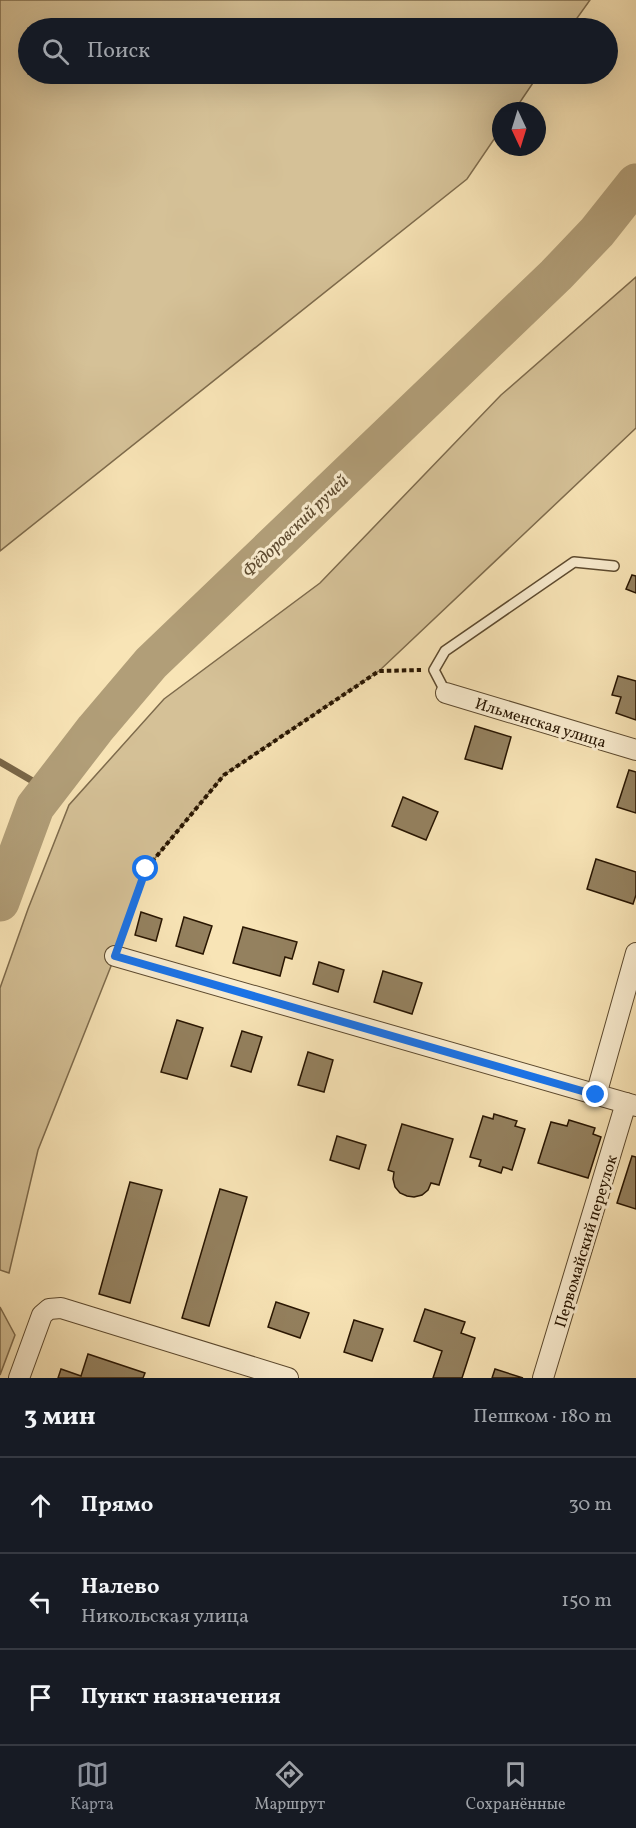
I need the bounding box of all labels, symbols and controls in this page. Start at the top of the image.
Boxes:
search box [18,18,618,84]
icon: search [39,35,72,68]
text: Поиск [87,36,150,67]
north arrow [492,102,546,156]
water label: Фёдоровский ручей [237,470,355,585]
street label: Ильменская улица [472,693,609,754]
route start [132,855,158,881]
route end [582,1081,608,1107]
street label: Первомайский переулок [550,1152,624,1331]
text: 3 мин [24,1399,96,1435]
text: Пешком · 180 m [473,1403,612,1431]
icon: ahead [24,1489,57,1522]
text: Прямо [81,1490,153,1521]
text: 30 m [568,1491,612,1519]
text: Налево [81,1572,160,1603]
icon: left [24,1585,57,1618]
text: 150 m [561,1587,612,1615]
text: Никольская улица [81,1603,249,1631]
icon: arrive [24,1681,57,1714]
text: Пункт назначения [81,1682,281,1713]
tab: Карта [70,1758,114,1816]
tab: Маршрут [255,1758,325,1816]
tab: Сохранённые [466,1758,566,1816]

